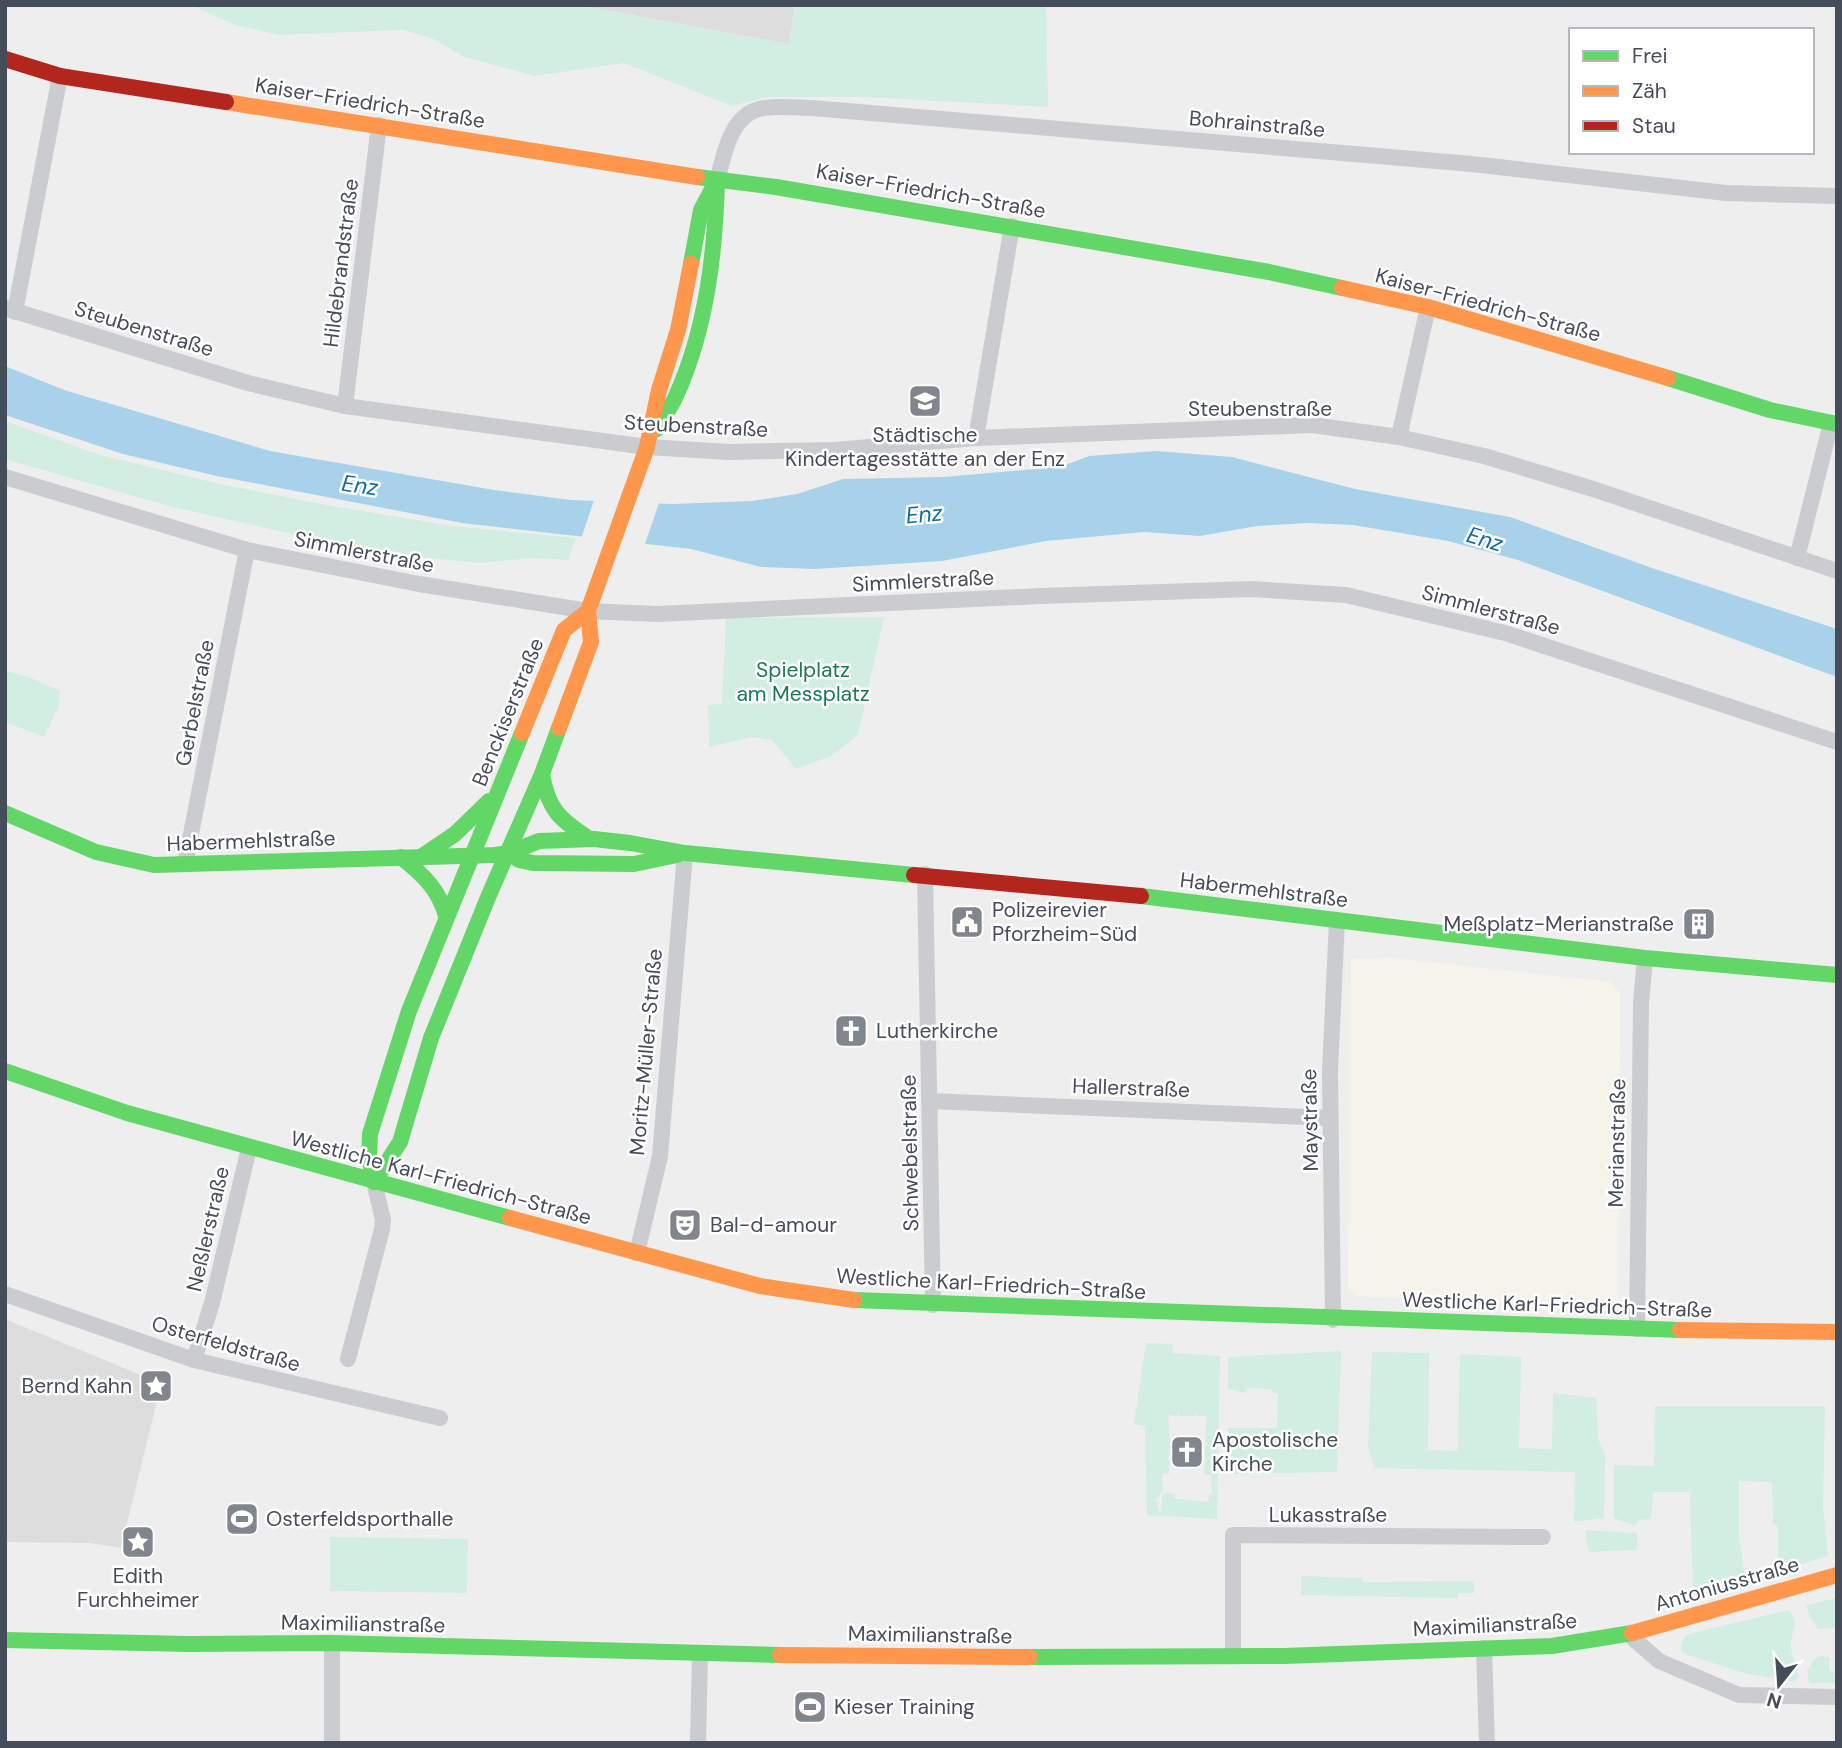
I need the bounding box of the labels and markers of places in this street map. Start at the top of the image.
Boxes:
school or university icon: Städtische Kindertagesstätte an der Enz [906,382,944,420]
place label: Städtische Kindertagesstätte an der Enz [785,421,1065,473]
place label: Polizeirevier Pforzheim-Süd [992,896,1137,948]
public building icon: Polizeirevier Pforzheim-Süd [948,903,986,941]
building icon: Meßplatz-Merianstraße [1680,905,1718,943]
place label: Meßplatz-Merianstraße [1444,910,1674,938]
church icon: Lutherkirche [832,1012,870,1050]
place label: Lutherkirche [876,1017,998,1045]
theatre icon: Bal-d-amour [666,1206,704,1244]
place label: Bal-d-amour [710,1211,837,1239]
place icon: Bernd Kahn [137,1367,175,1405]
place label: Bernd Kahn [21,1372,132,1400]
place label: Apostolische Kirche [1212,1426,1338,1478]
church icon: Apostolische Kirche [1168,1433,1206,1471]
sports icon: Osterfeldsporthalle [223,1500,261,1538]
place label: Osterfeldsporthalle [266,1505,453,1533]
place icon: Edith Furchheimer [119,1523,157,1561]
place label: Edith Furchheimer [77,1562,199,1614]
sports icon: Kieser Training [791,1688,829,1726]
place label: Kieser Training [834,1693,975,1721]

